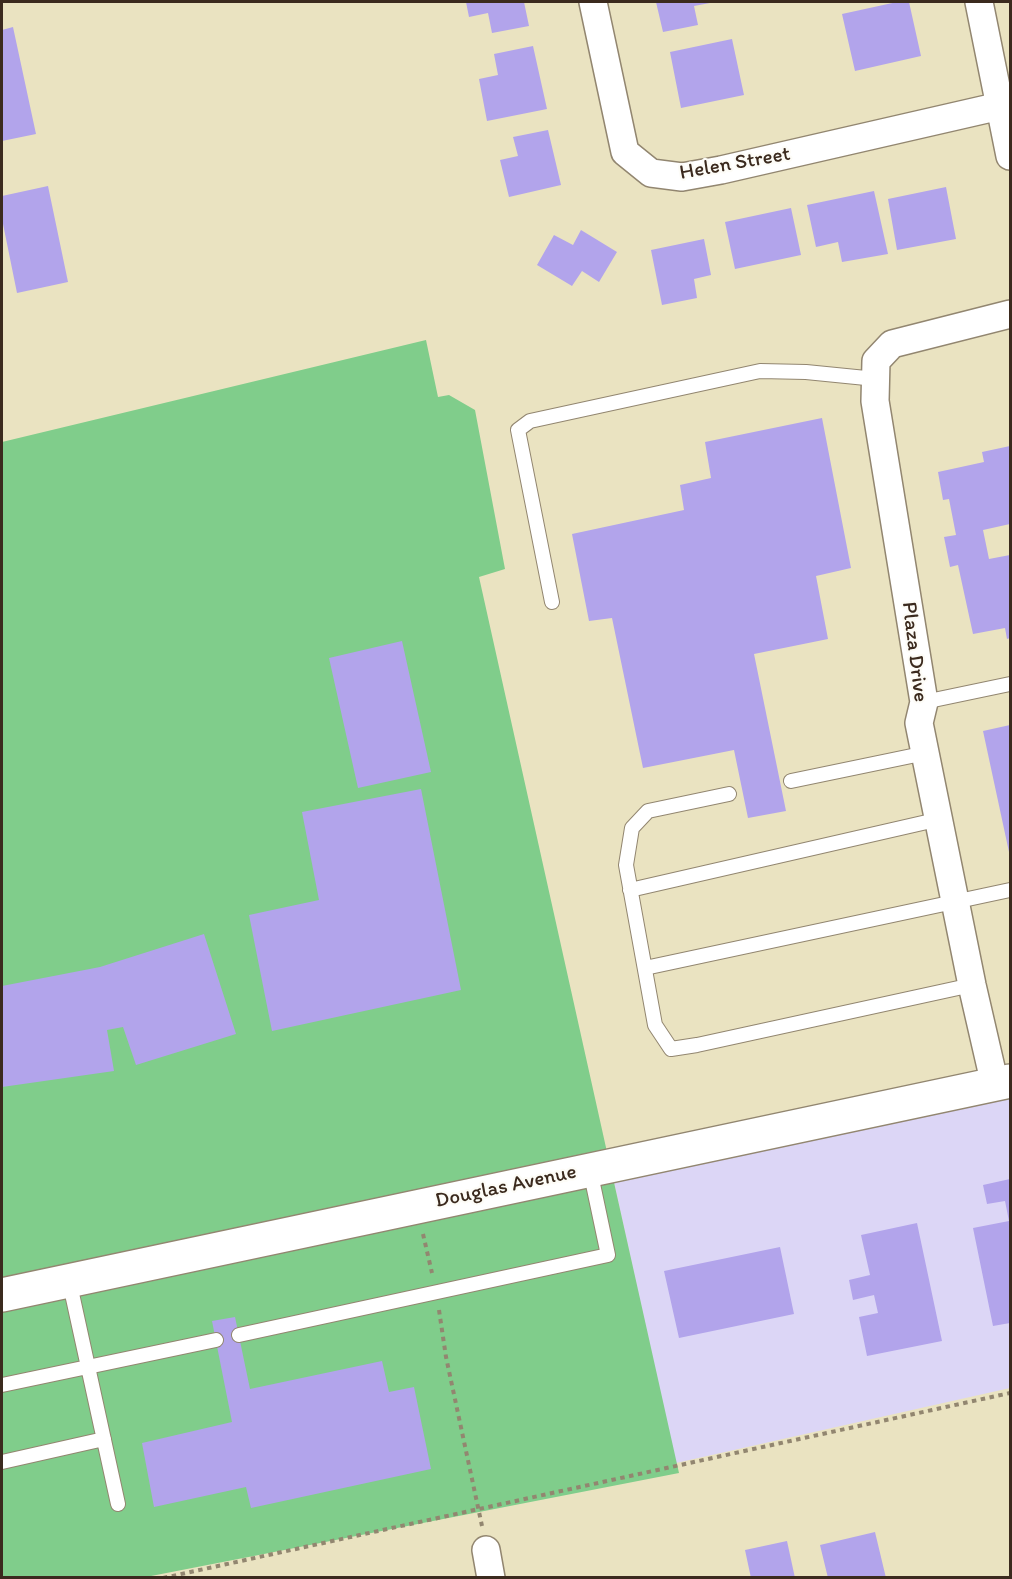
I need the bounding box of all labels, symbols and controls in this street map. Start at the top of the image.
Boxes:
street label: Helen Street [678,142,792,186]
street label: Plaza Drive [895,600,933,704]
street label: Douglas Avenue [433,1160,579,1214]

